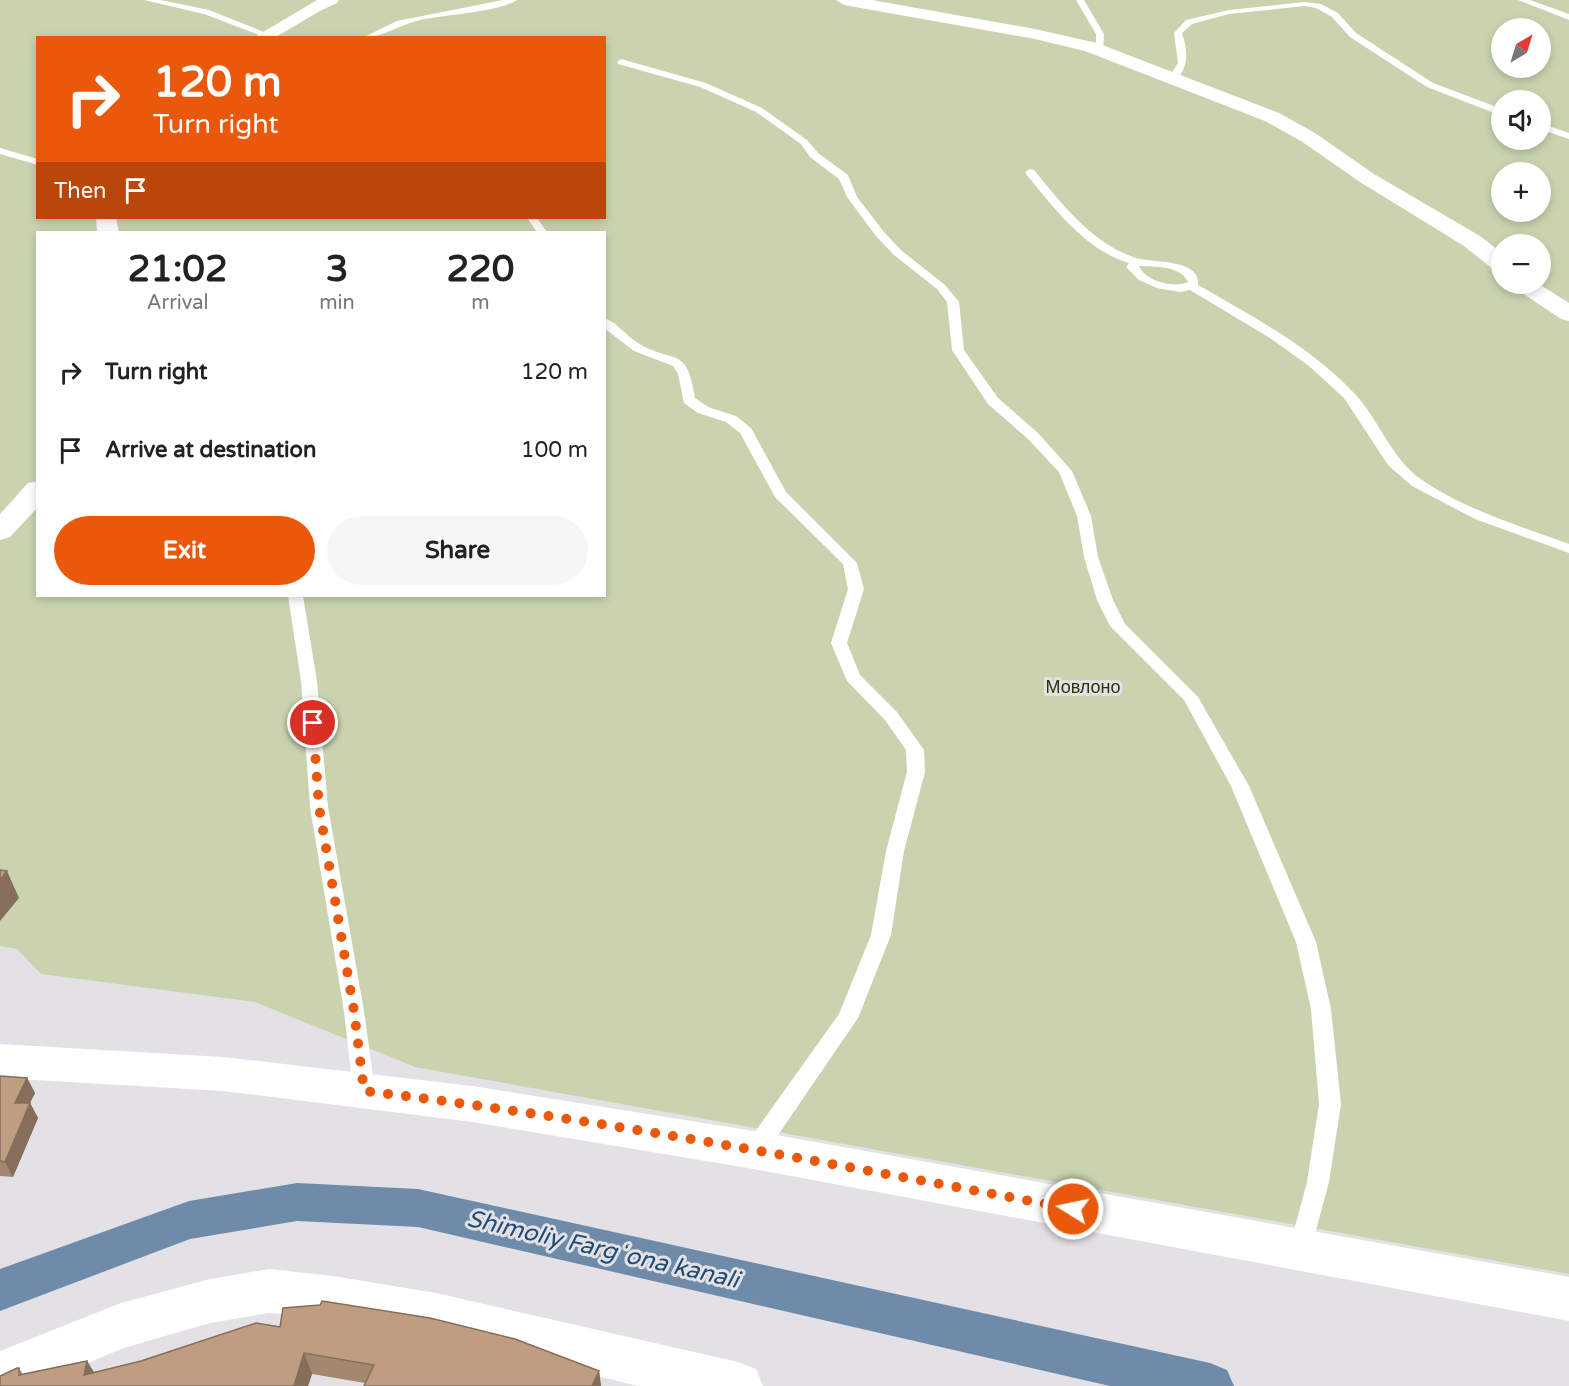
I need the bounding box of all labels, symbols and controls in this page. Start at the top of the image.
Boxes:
north arrow [1491,18,1551,78]
map controls [1491,18,1551,294]
text: 120 m [153,57,282,108]
icon: right [54,60,132,138]
button: sound [1491,90,1551,150]
text: Turn right [153,108,279,141]
button: + [1491,162,1551,222]
icon: arrive [119,174,152,207]
text: Then [54,178,107,204]
button: − [1491,234,1551,294]
text: 21:02 [128,248,228,291]
text: 3 [326,248,348,291]
text: 220 [446,248,514,291]
text: Arrival [147,291,209,315]
text: min [319,291,355,315]
text: m [471,291,490,315]
icon: right [54,356,87,389]
text: Turn right [105,359,207,385]
text: 120 m [521,359,588,385]
icon: arrive [54,434,87,467]
text: Arrive at destination [105,437,316,463]
text: 100 m [521,437,588,463]
button: Exit [54,516,315,585]
button: Share [327,516,588,585]
park label: Мовлоно [1045,676,1121,698]
pin [287,697,338,748]
icon: arrive [296,706,329,739]
position arrow [1041,1177,1105,1241]
water label: Shimoliy Fargʻona kanali [464,1204,745,1296]

